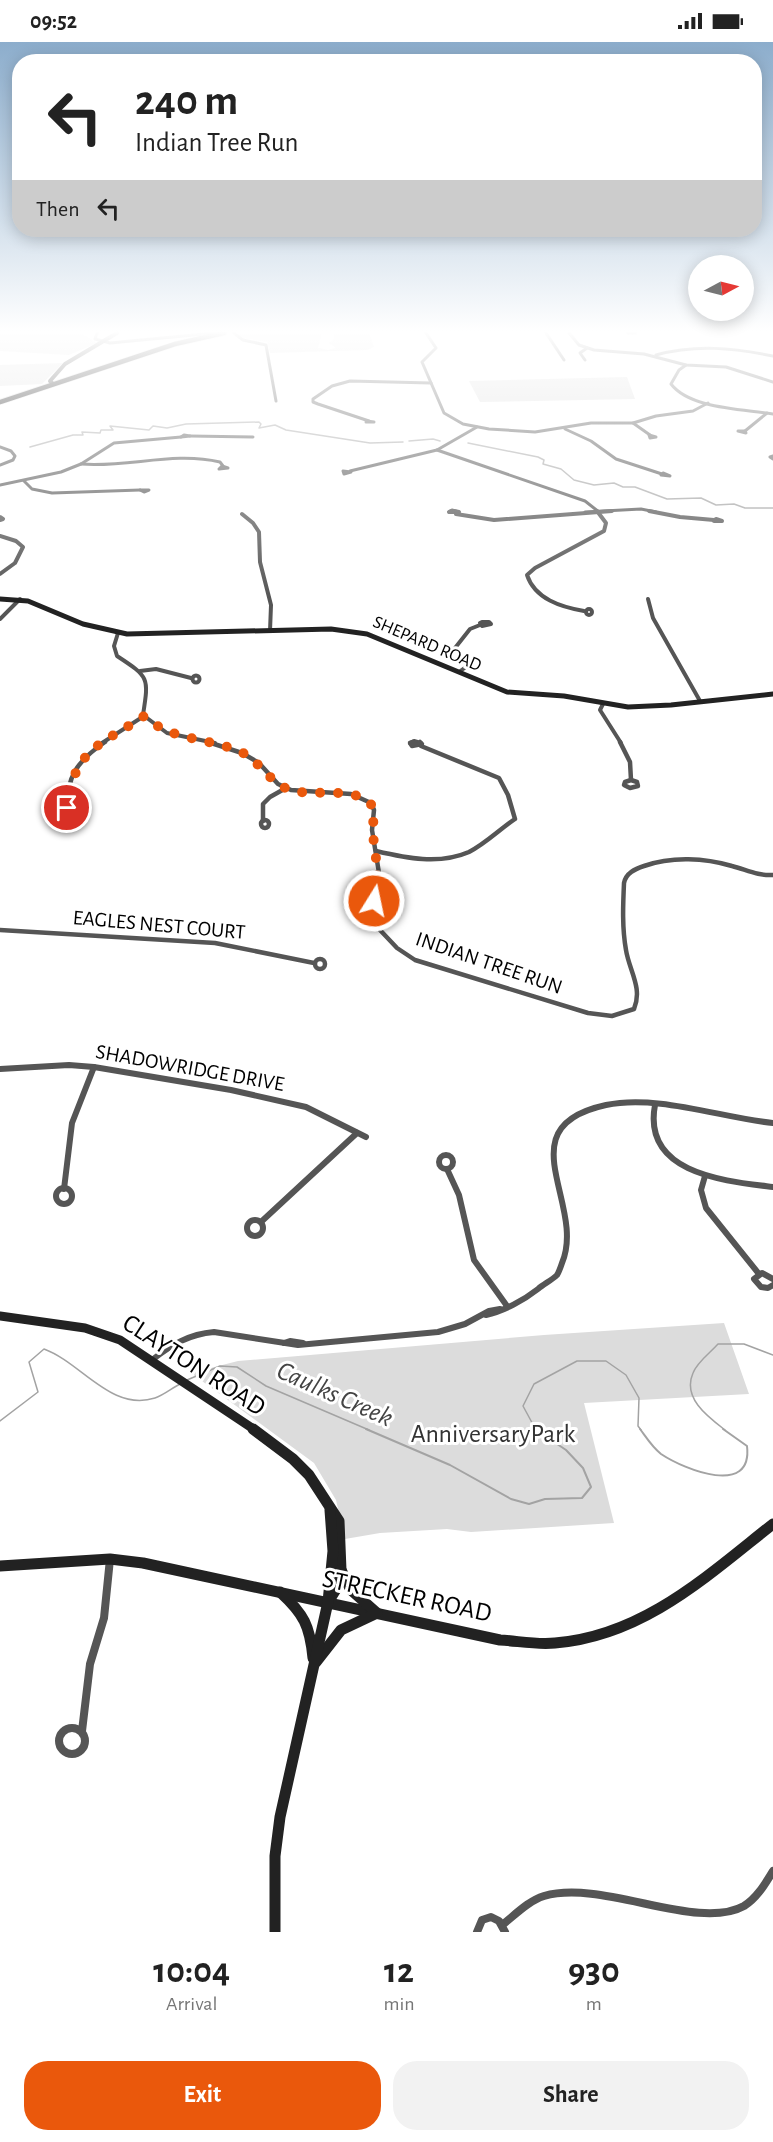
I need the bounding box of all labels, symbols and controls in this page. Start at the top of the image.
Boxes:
text: 09:52 [30,10,77,32]
icon: left [36,78,114,156]
text: 240 m [135,80,238,122]
text: Indian Tree Run [135,129,298,156]
icon: left [92,192,125,225]
text: Then [36,198,80,220]
north arrow [688,255,754,321]
map controls [688,255,754,321]
street label: SHEPARD ROAD [370,613,484,675]
pin [41,782,92,833]
icon: arrive [50,791,83,824]
position arrow [342,869,406,933]
street label: EAGLES NEST COURT [72,907,246,943]
street label: INDIAN TREE RUN [413,928,565,998]
street label: SHADOWRIDGE DRIVE [94,1041,286,1095]
street label: CLAYTON ROAD [118,1309,270,1421]
water label: Caulks Creek [273,1356,397,1432]
park label: AnniversaryPark [411,1421,575,1447]
street label: STRECKER ROAD [320,1565,494,1627]
text: 10:04 [153,1953,230,1989]
text: 12 [384,1953,414,1989]
text: 930 [568,1953,620,1989]
text: Arrival [166,1994,217,2014]
text: min [383,1994,415,2014]
text: m [586,1994,602,2014]
button: Exit [24,2061,381,2130]
button: Share [393,2061,749,2130]

